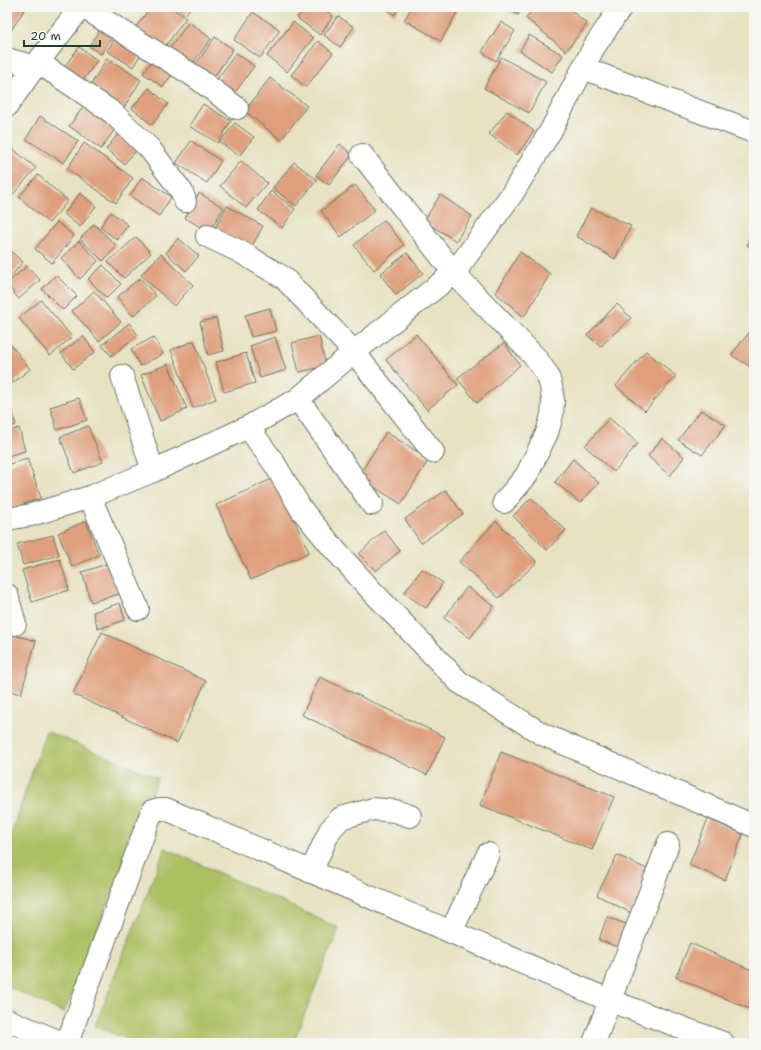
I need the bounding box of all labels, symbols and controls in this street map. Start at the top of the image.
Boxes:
scale bar [24,22,100,48]
text: 20 m [30,28,61,44]

